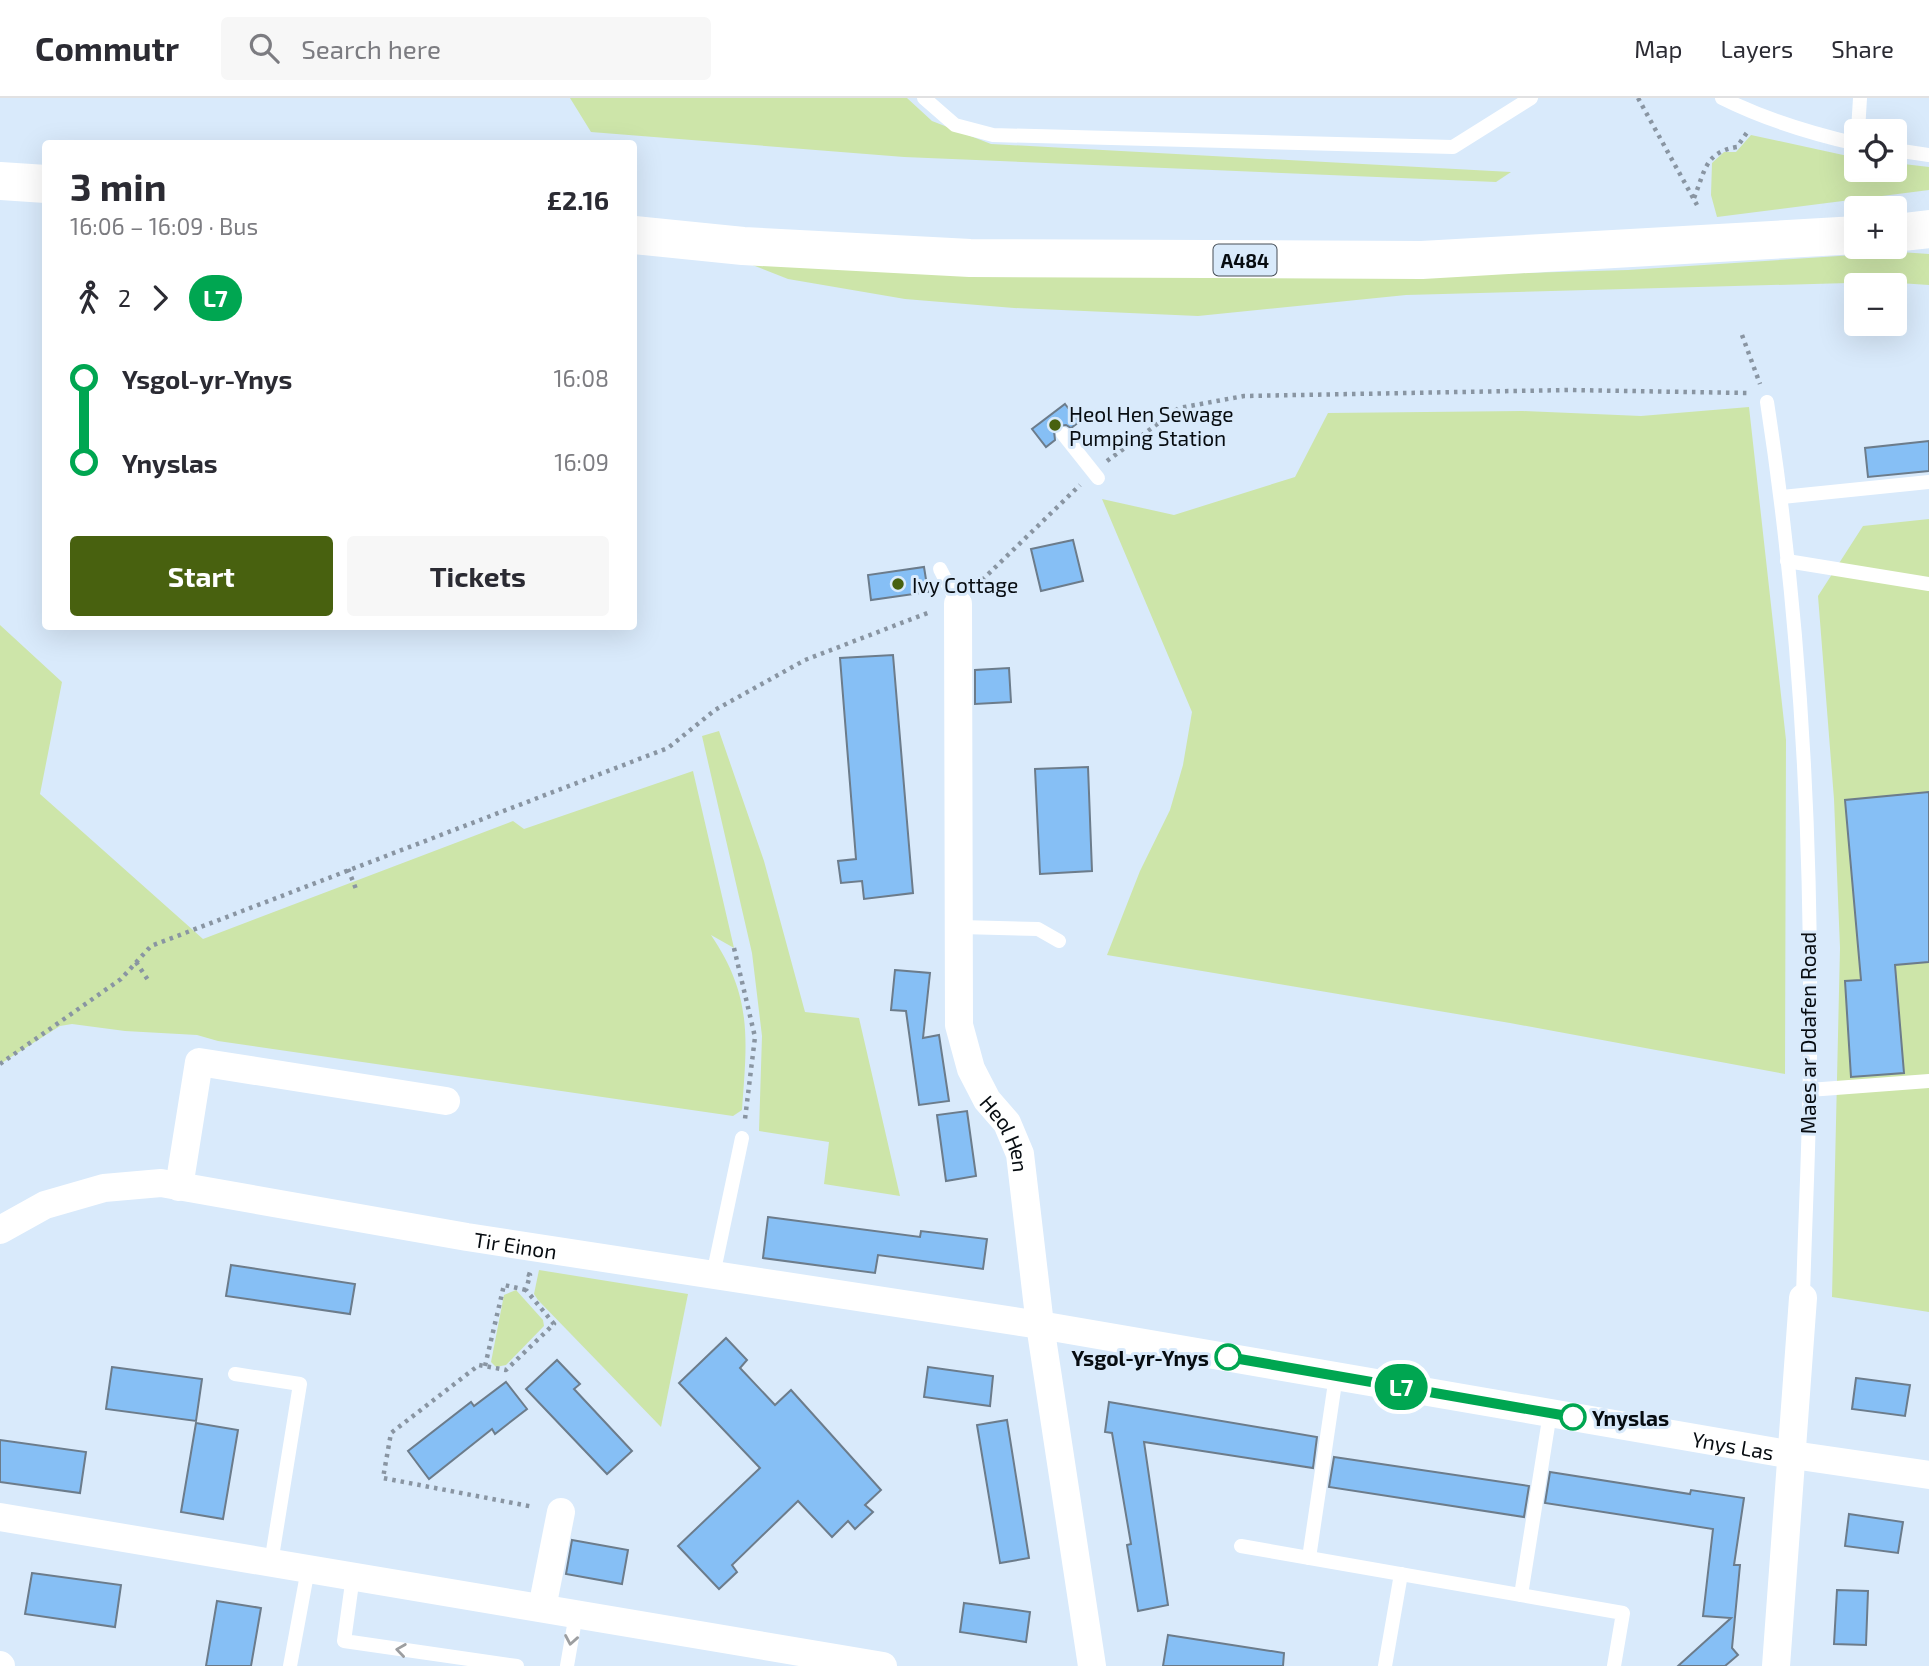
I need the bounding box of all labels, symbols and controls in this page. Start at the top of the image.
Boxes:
search box [221,17,711,80]
text: Commutr [35,28,179,68]
icon: search [245,29,283,67]
text: Search here [301,33,441,64]
text: Map [1634,34,1682,63]
text: Layers [1720,34,1793,63]
text: Share [1831,34,1894,63]
map controls [1844,119,1907,336]
button: locate [1844,119,1907,182]
text: 3 min [70,163,167,209]
text: £2.16 [547,184,609,215]
button: + [1844,196,1907,259]
text: 16:06 – 16:09 · Bus [70,212,258,240]
road number: A484 [1214,244,1276,276]
button: − [1844,273,1907,336]
icon: walk [70,279,108,317]
icon: forward [141,279,179,317]
text: L7 [203,283,228,312]
text: 2 [118,284,131,312]
text: Ysgol-yr-Ynys [122,363,292,394]
text: 16:08 [553,364,609,392]
place label: Heol Hen Sewage Pumping Station [1069,401,1234,450]
marker: Heol Hen Sewage Pumping Station [1047,417,1063,433]
text: Ynyslas [122,447,218,478]
text: 16:09 [554,448,609,476]
button: Start [70,536,333,616]
button: Tickets [347,536,609,616]
place label: Ivy Cottage [912,572,1018,597]
marker: Ivy Cottage [890,576,906,592]
street label: Maes ar Ddafen Road [1795,932,1820,1134]
street label: Heol Hen [976,1089,1035,1173]
street label: Tir Einon [472,1226,559,1263]
marker: Ysgol-yr-Ynys [1215,1344,1241,1370]
place label: Ysgol-yr-Ynys [1071,1345,1209,1371]
line badge: L7 [1370,1364,1432,1410]
text: L7 [1389,1372,1413,1401]
marker: Ynyslas [1560,1404,1586,1430]
place label: Ynyslas [1592,1405,1669,1431]
street label: Ynys Las [1690,1425,1776,1464]
one-way arrow [564,1634,579,1646]
one-way arrow [395,1642,407,1657]

